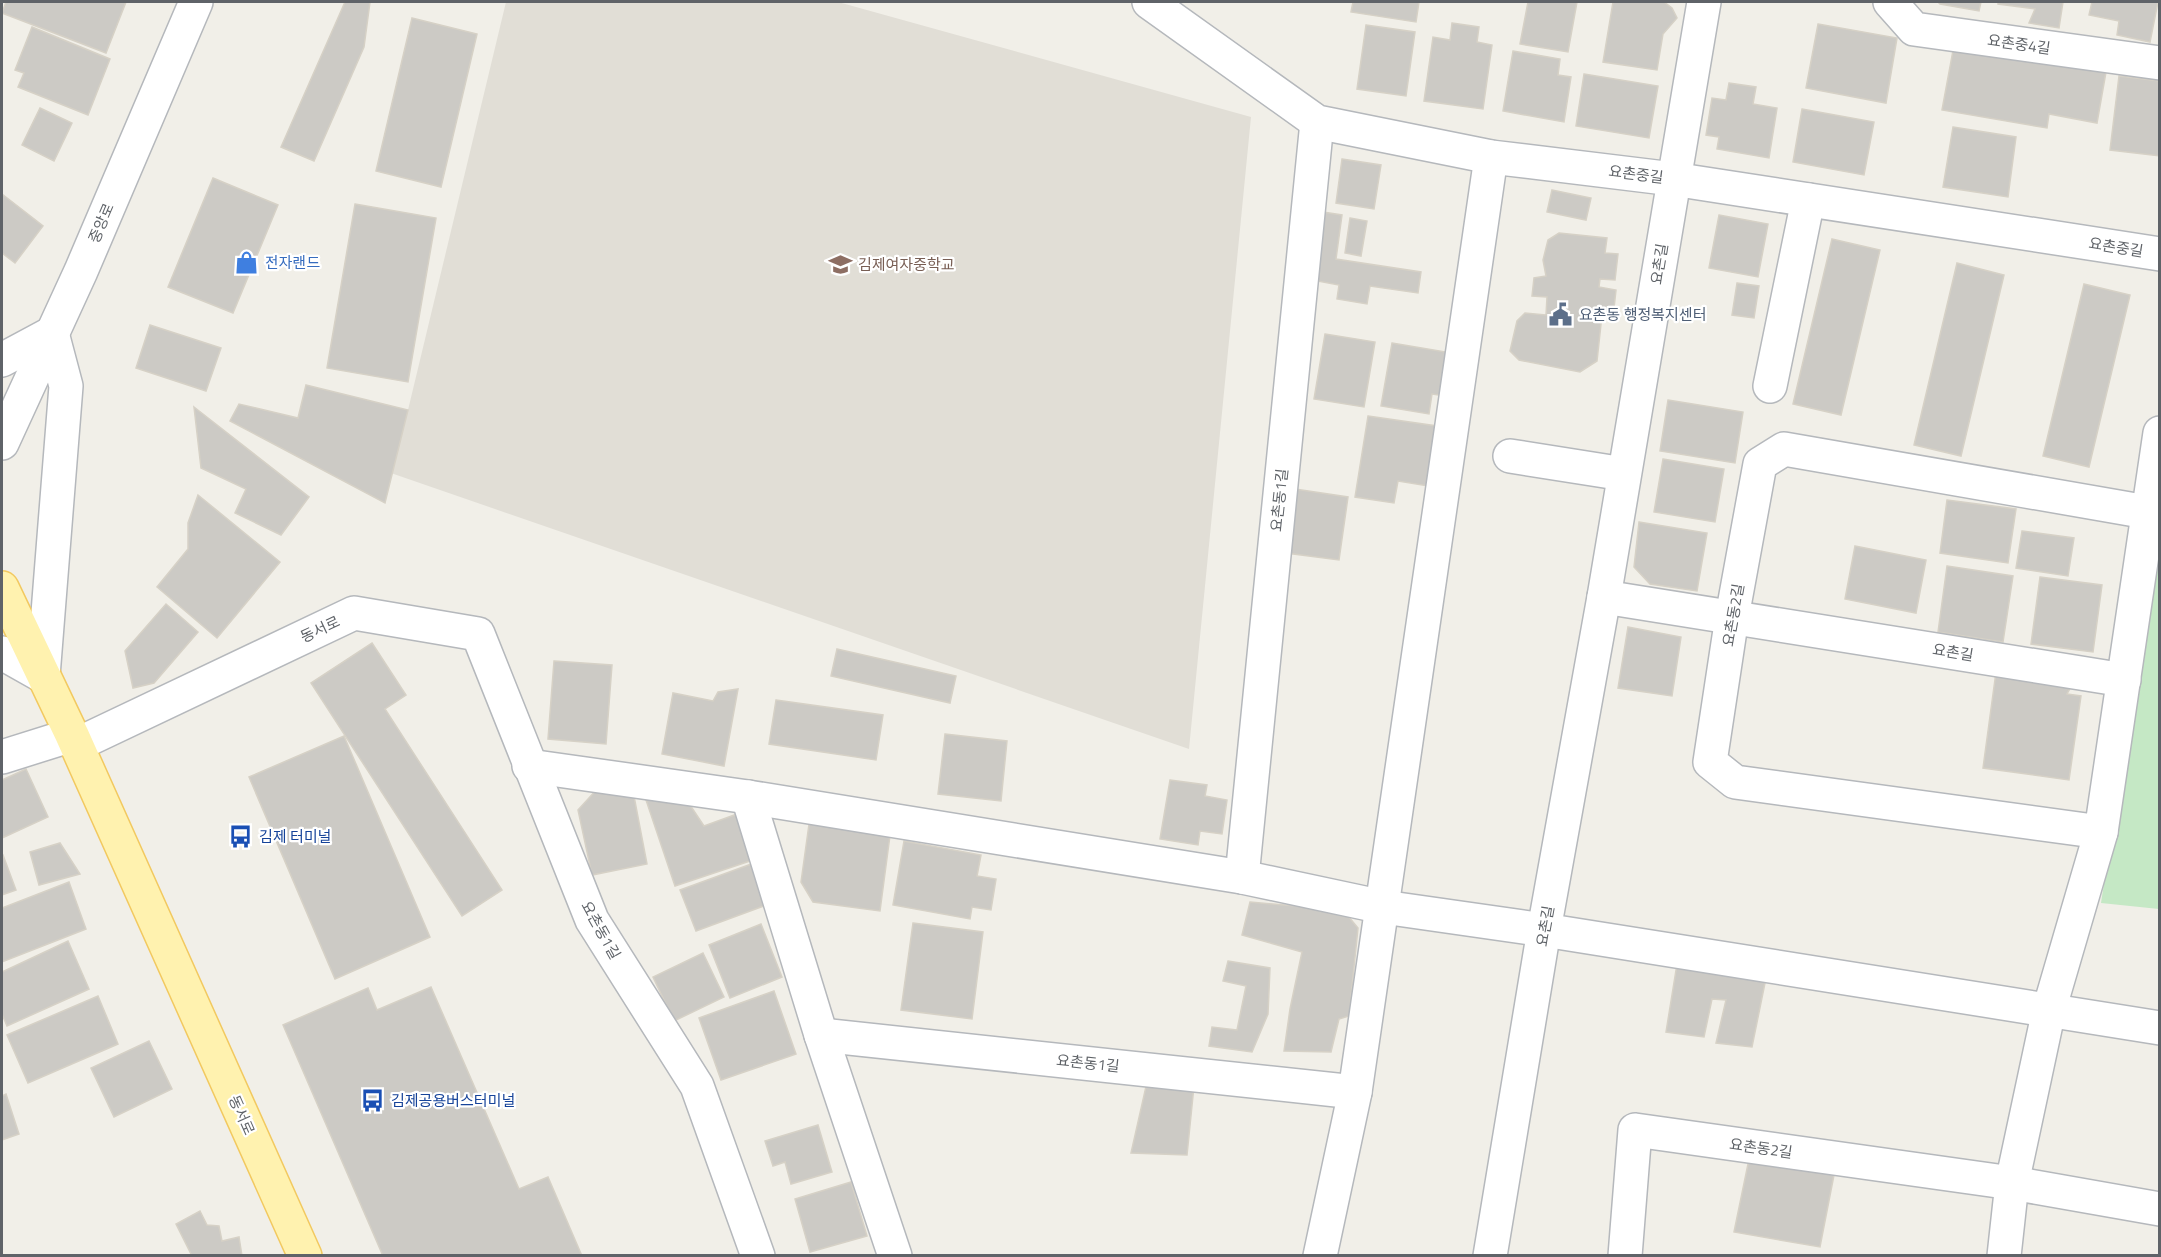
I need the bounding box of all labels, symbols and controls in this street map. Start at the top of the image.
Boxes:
street label: 요촌중4길 [1986,28,2052,60]
street label: 요촌중길 [1607,159,1665,189]
street label: 중앙로 [82,199,120,247]
street label: 요촌중길 [2087,231,2145,263]
street label: 요촌길 [1644,242,1674,286]
shop icon: 전자랜드 [234,249,260,275]
place label: 전자랜드 [265,251,320,274]
school or university icon: 김제여자중학교 [827,251,853,277]
place label: 김제여자중학교 [858,253,955,276]
public building icon: 요촌동 행정복지센터 [1548,301,1574,327]
place label: 요촌동 행정복지센터 [1579,303,1707,326]
street label: 요촌동1길 [1264,467,1294,533]
street label: 요촌동2길 [1716,582,1750,648]
street label: 동서로 [296,610,344,648]
street label: 요촌길 [1931,637,1975,667]
bus stop icon: 김제 터미널 [228,823,254,849]
place label: 김제 터미널 [259,825,331,848]
street label: 요촌동1길 [576,897,626,963]
street label: 요촌길 [1530,904,1560,948]
street label: 요촌동1길 [1055,1048,1121,1078]
bus stop icon: 김제공용버스터미널 [360,1087,386,1113]
place label: 김제공용버스터미널 [391,1089,515,1112]
street label: 동서로 [223,1091,261,1139]
street label: 요촌동2길 [1728,1132,1794,1164]

